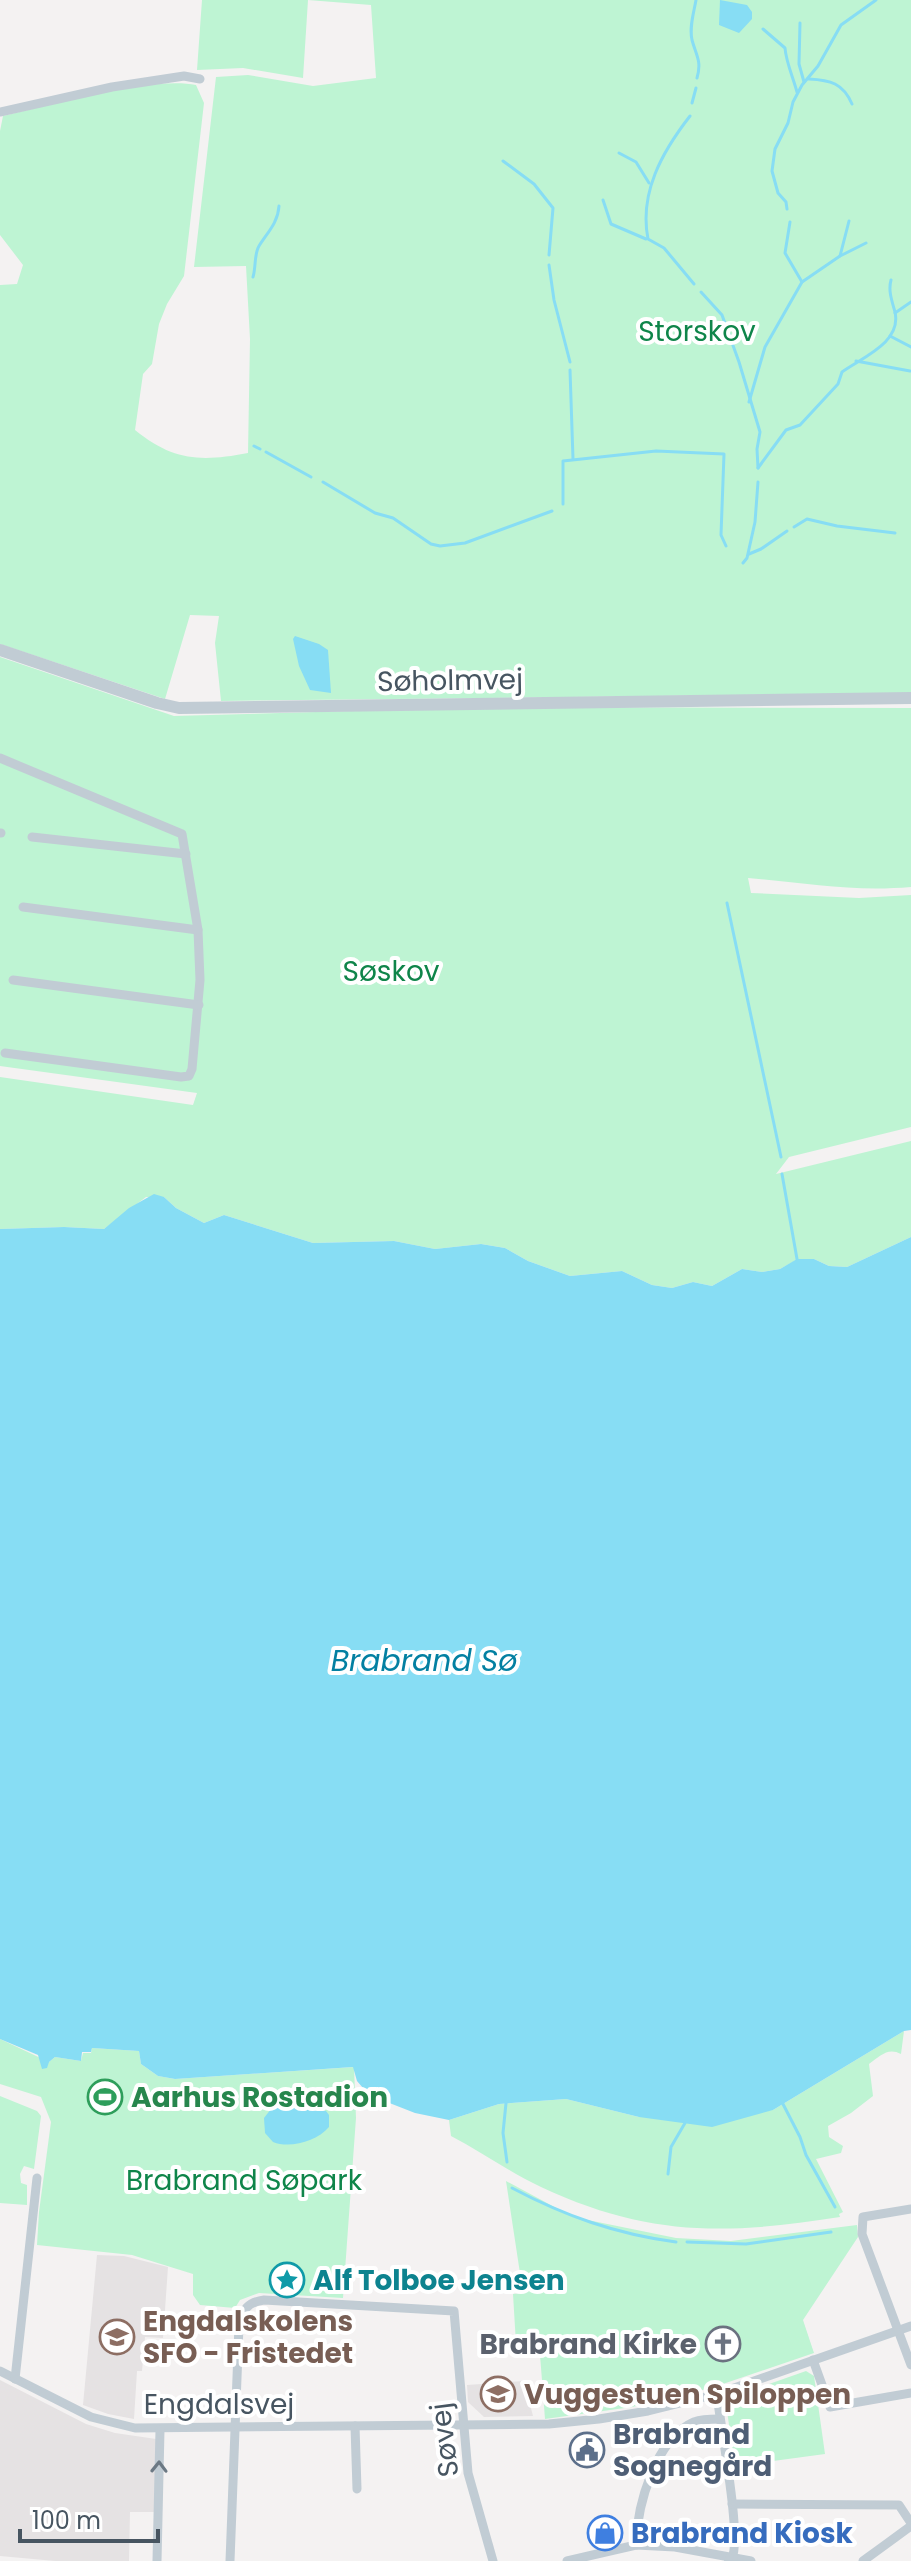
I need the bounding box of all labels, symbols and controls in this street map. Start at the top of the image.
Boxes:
park label: Storskov [638,312,756,351]
street label: Søholmvej [377,660,523,701]
park label: Søskov [342,952,440,991]
water label: Brabrand Sø [331,1639,518,1682]
sports icon: Aarhus Rostadion [86,2078,124,2116]
place label: Aarhus Rostadion [131,2078,388,2117]
park label: Brabrand Søpark [126,2161,363,2200]
place icon: Alf Tolboe Jensen [268,2261,306,2299]
place label: Alf Tolboe Jensen [313,2261,565,2300]
place label: Engdalskolens SFO - Fristedet [143,2302,353,2373]
school or university icon: Engdalskolens SFO - Fristedet [98,2318,136,2356]
place label: Brabrand Kirke [479,2325,697,2364]
church icon: Brabrand Kirke [704,2325,742,2363]
school or university icon: Vuggestuen Spiloppen [479,2375,517,2413]
place label: Vuggestuen Spiloppen [524,2375,851,2414]
street label: Engdalsvej [144,2385,294,2424]
street label: Søvej [421,2401,468,2479]
place label: Brabrand Sognegård [613,2415,772,2486]
public building icon: Brabrand Sognegård [568,2431,606,2469]
one-way arrow [151,2460,168,2473]
scale bar [20,2493,158,2543]
text: 100 m [32,2504,101,2537]
shop icon: Brabrand Kiosk [586,2514,624,2552]
place label: Brabrand Kiosk [631,2514,854,2553]

